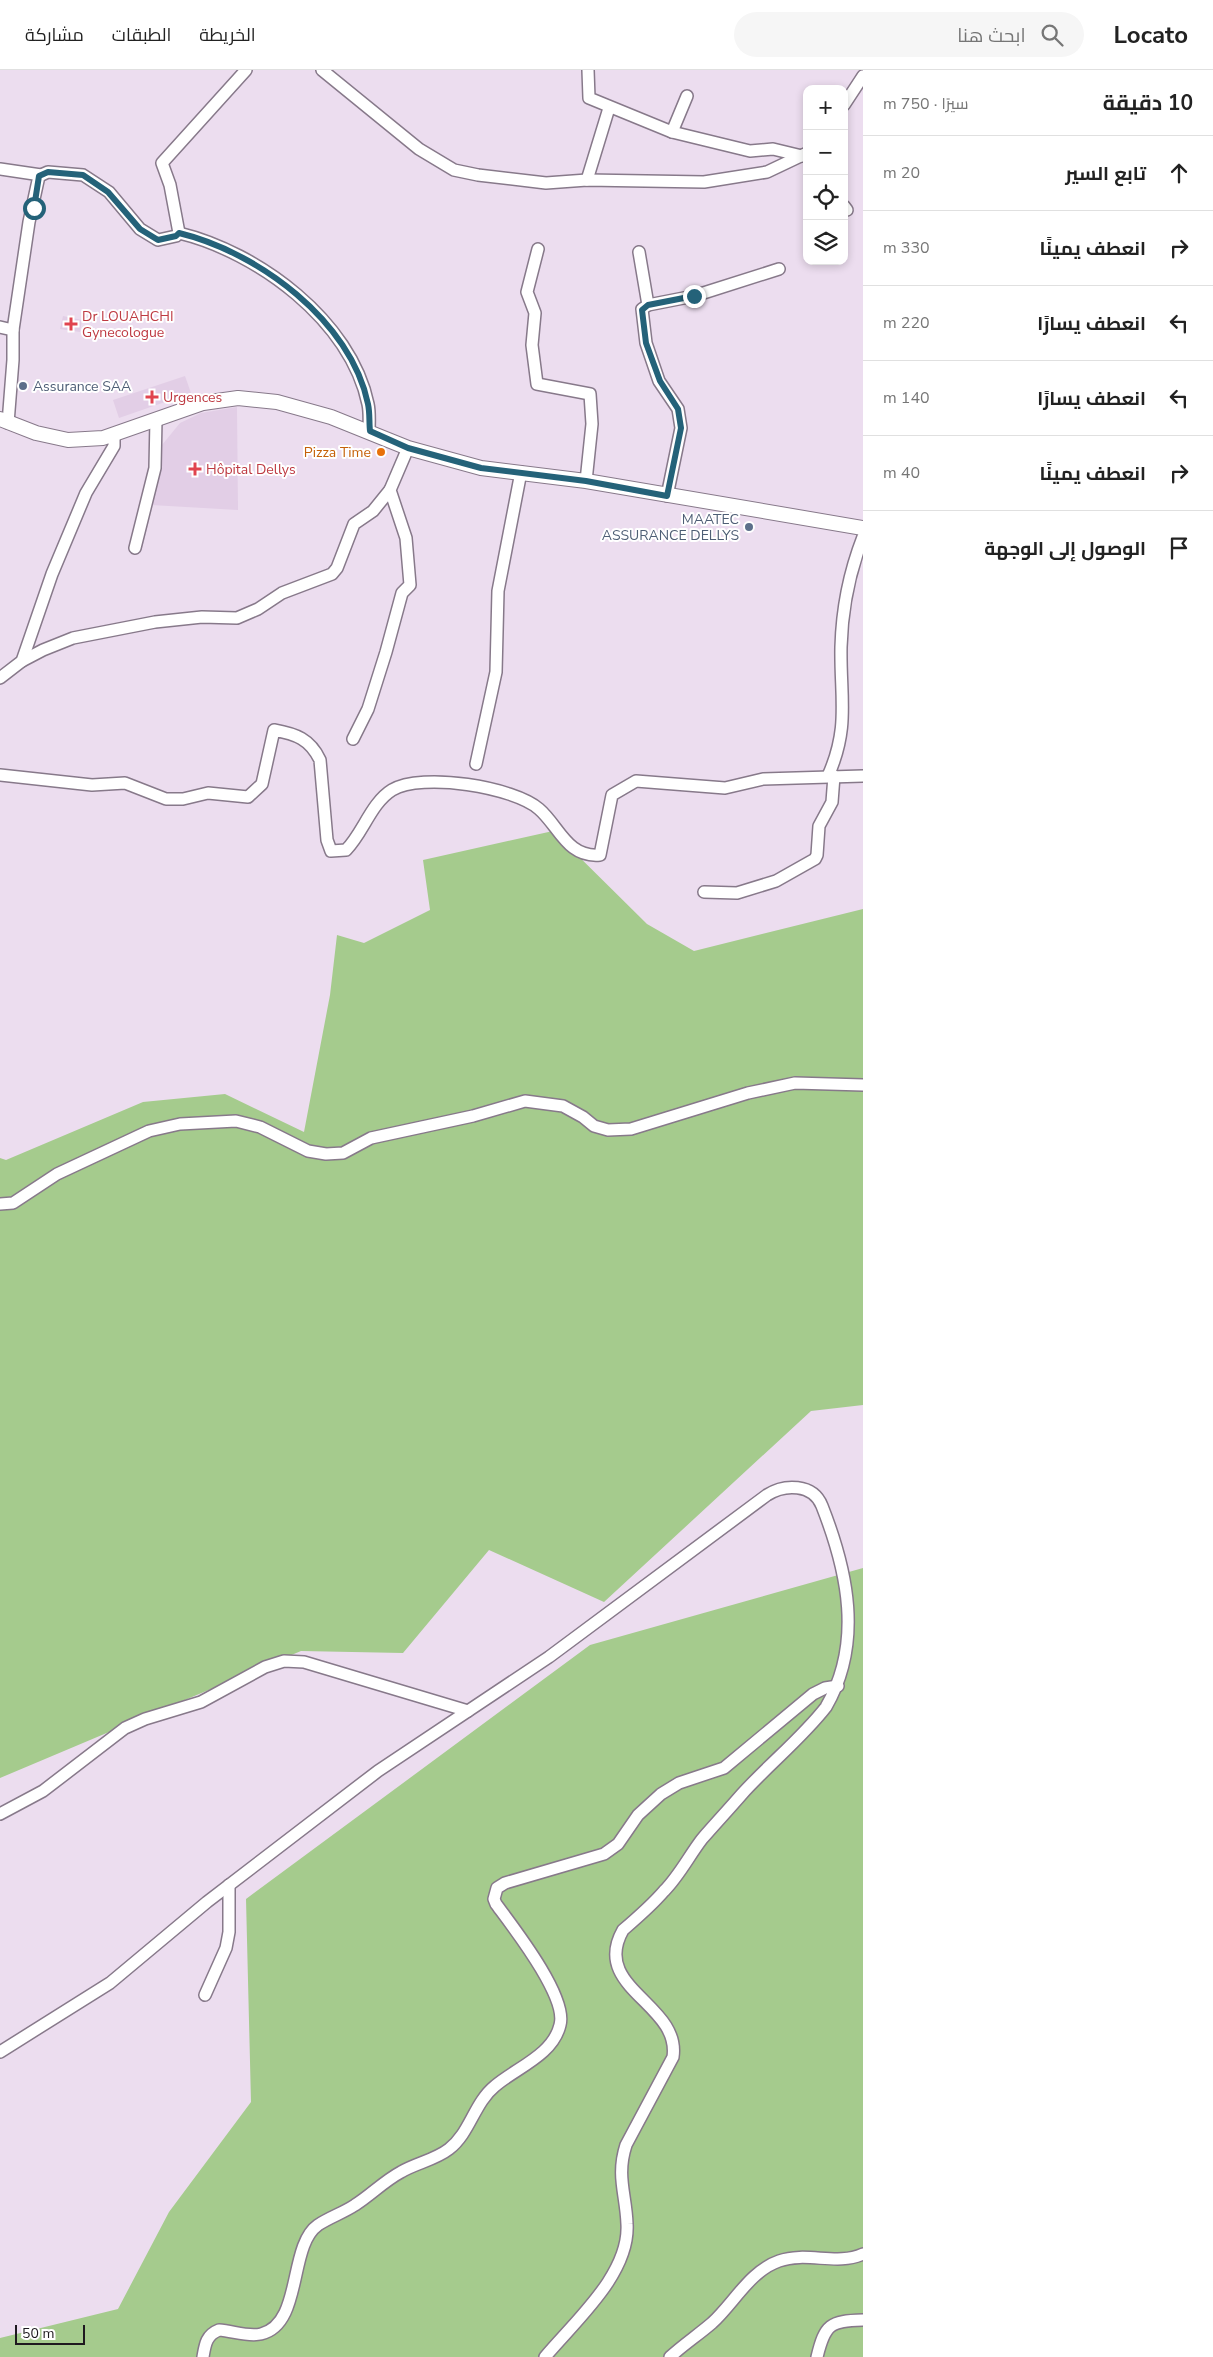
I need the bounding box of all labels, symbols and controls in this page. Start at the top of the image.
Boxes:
search box [734,12,1084,57]
text: Locato [1114,19,1188,51]
icon: search [1038,21,1066,49]
text: مشاركة [25,23,84,47]
text: الطبقات [112,23,171,47]
text: الخريطة [199,23,256,47]
text: ابحث هنا [957,23,1026,49]
map controls [803,85,848,265]
button: + [803,85,848,130]
text: 10 دقيقة [1103,89,1193,117]
text: سيرًا · 750 m [883,93,969,115]
button: − [803,130,848,175]
icon: ahead [1165,159,1193,187]
text: تابع السير [1065,161,1146,187]
text: 20 m [883,162,920,184]
button: locate [803,175,848,220]
route start [23,197,46,220]
button: layers [803,220,848,265]
icon: right [1165,234,1193,262]
text: انعطف يمينًا [1040,236,1146,262]
text: 330 m [883,237,930,259]
route end [683,285,706,308]
place label: Dr LOUAHCHI Gynecologue [82,307,173,342]
icon: left [1165,309,1193,337]
text: انعطف يسارًا [1037,311,1146,337]
text: 220 m [883,312,930,334]
marker: Dr LOUAHCHI Gynecologue [64,317,78,331]
place label: Assurance SAA [33,377,131,396]
marker: Assurance SAA [17,380,29,392]
icon: left [1165,384,1193,412]
text: انعطف يسارًا [1037,386,1146,412]
text: 140 m [883,387,930,409]
place label: Urgences [163,388,223,407]
marker: Urgences [145,390,159,404]
place label: Pizza Time [304,443,371,462]
marker: Pizza Time [375,446,387,458]
icon: right [1165,459,1193,487]
place label: Hôpital Dellys [206,460,296,479]
text: انعطف يمينًا [1040,461,1146,487]
marker: Hôpital Dellys [188,462,202,476]
text: 40 m [883,462,920,484]
place label: MAATEC ASSURANCE DELLYS [602,510,739,545]
marker: MAATEC ASSURANCE DELLYS [743,521,755,533]
icon: arrive [1165,534,1193,562]
text: الوصول إلى الوجهة [984,536,1146,562]
scale bar [15,2322,85,2345]
text: 50 m [22,2324,54,2343]

